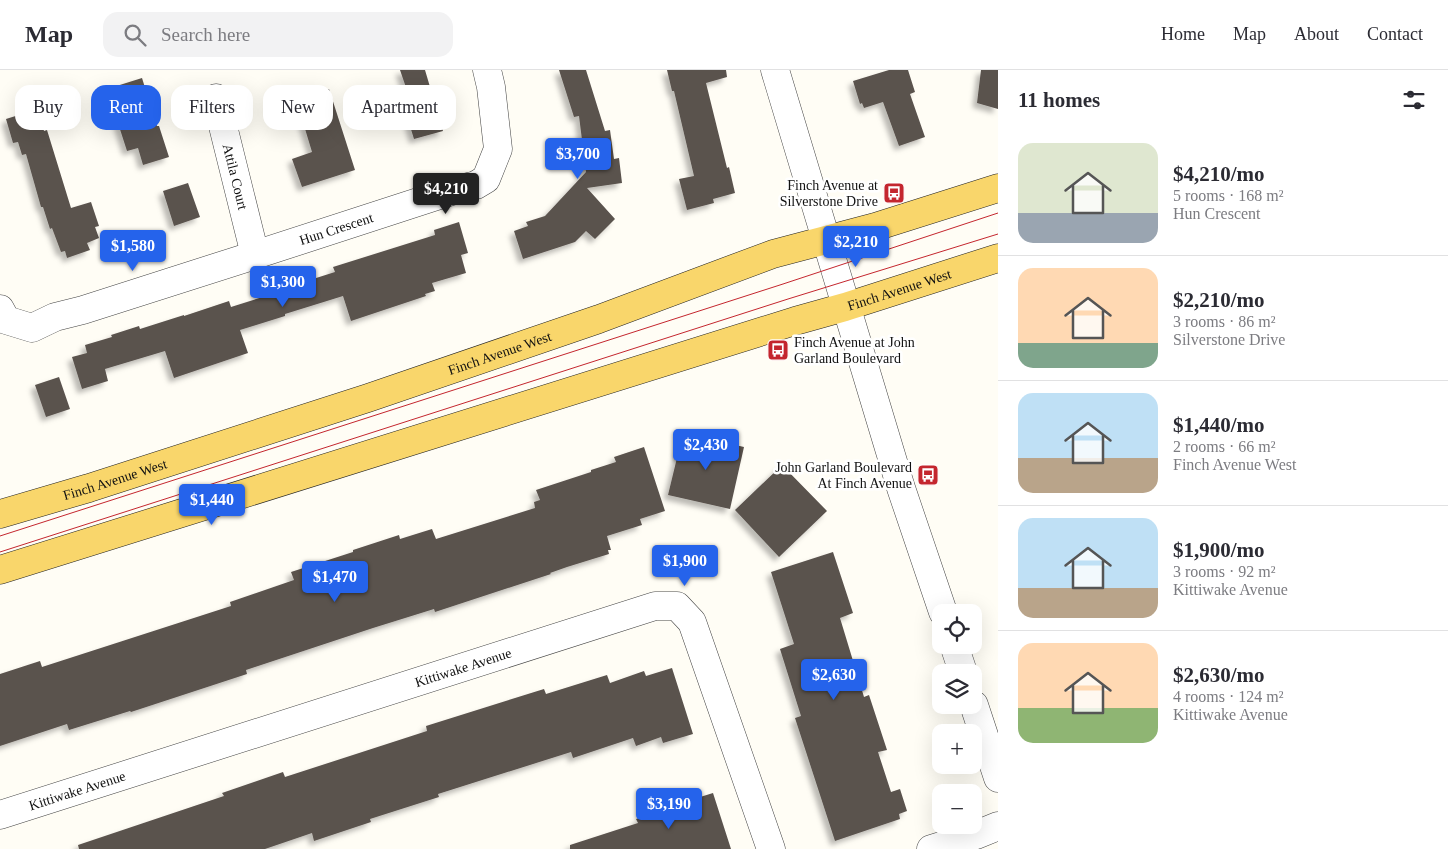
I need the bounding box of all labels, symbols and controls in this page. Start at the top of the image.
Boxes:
search box [103,12,453,57]
text: Map [25,21,73,47]
icon: search [121,21,149,49]
text: Search here [161,24,250,45]
text: Home [1161,24,1205,44]
text: Map [1233,24,1266,44]
text: About [1294,24,1339,44]
text: Contact [1367,24,1423,44]
chip: Buy [15,85,81,130]
chip: Rent [91,85,161,130]
chip: Filters [171,85,253,130]
chip: New [263,85,333,130]
chip: Apartment [343,85,456,130]
icon: filters [1400,86,1428,114]
text: 11 homes [1018,88,1100,112]
pin: $3,700 [537,138,619,180]
street label: Attila Court [220,142,251,211]
text: $3,700 [556,145,600,162]
text: $4,210/mo [1173,162,1265,186]
icon: home [1058,163,1118,223]
pin: $4,210 [405,172,487,215]
place label: Finch Avenue at Silverstone Drive [780,178,878,209]
text: $4,210 [424,180,468,197]
bus stop icon: Finch Avenue at Silverstone Drive [882,181,906,205]
text: 5 rooms · 168 m² [1173,187,1284,204]
text: Hun Crescent [1173,205,1261,222]
street label: Hun Crescent [297,210,375,248]
pin: $2,210 [815,226,897,268]
pin: $1,580 [92,230,174,272]
text: $2,210 [834,233,878,250]
text: $1,580 [111,237,155,254]
pin: $1,300 [242,266,324,308]
street label: Finch Avenue West [846,266,953,313]
text: $1,300 [261,273,305,290]
icon: home [1058,288,1118,348]
text: $2,210/mo [1173,288,1265,312]
text: 3 rooms · 86 m² [1173,313,1276,330]
street label: Finch Avenue West [446,328,553,378]
text: Silverstone Drive [1173,331,1285,348]
place label: Finch Avenue at John Garland Boulevard [794,335,915,366]
bus stop icon: Finch Avenue at John Garland Boulevard [766,338,790,362]
icon: home [1058,413,1118,473]
text: $1,440/mo [1173,413,1265,437]
pin: $2,430 [665,428,747,471]
text: $2,430 [684,436,728,453]
text: 2 rooms · 66 m² [1173,438,1276,455]
street label: Finch Avenue West [61,456,169,503]
text: Finch Avenue West [1173,456,1296,473]
place label: John Garland Boulevard At Finch Avenue [775,460,912,491]
bus stop icon: John Garland Boulevard At Finch Avenue [916,463,940,487]
pin: $1,440 [171,484,253,526]
text: $1,440 [190,491,234,508]
icon: home [1058,538,1118,598]
text: $1,900/mo [1173,538,1265,562]
pin: $1,900 [644,544,726,587]
text: $1,900 [663,552,707,569]
pin: $1,470 [294,560,376,603]
text: 3 rooms · 92 m² [1173,563,1276,580]
text: $1,470 [313,568,357,585]
text: Kittiwake Avenue [1173,581,1288,598]
map controls [932,604,982,834]
button: locate [932,604,982,654]
street label: Kittiwake Avenue [413,645,513,690]
pin: $2,630 [793,658,875,701]
icon: home [1058,663,1118,723]
text: $2,630/mo [1173,663,1265,687]
button: layers [932,664,982,714]
text: $2,630 [812,666,856,683]
text: 4 rooms · 124 m² [1173,688,1284,705]
text: Kittiwake Avenue [1173,706,1288,723]
button: + [932,724,982,774]
street label: Kittiwake Avenue [27,768,127,813]
button: − [932,784,982,834]
pin: $3,190 [628,788,710,830]
text: $3,190 [647,795,691,812]

